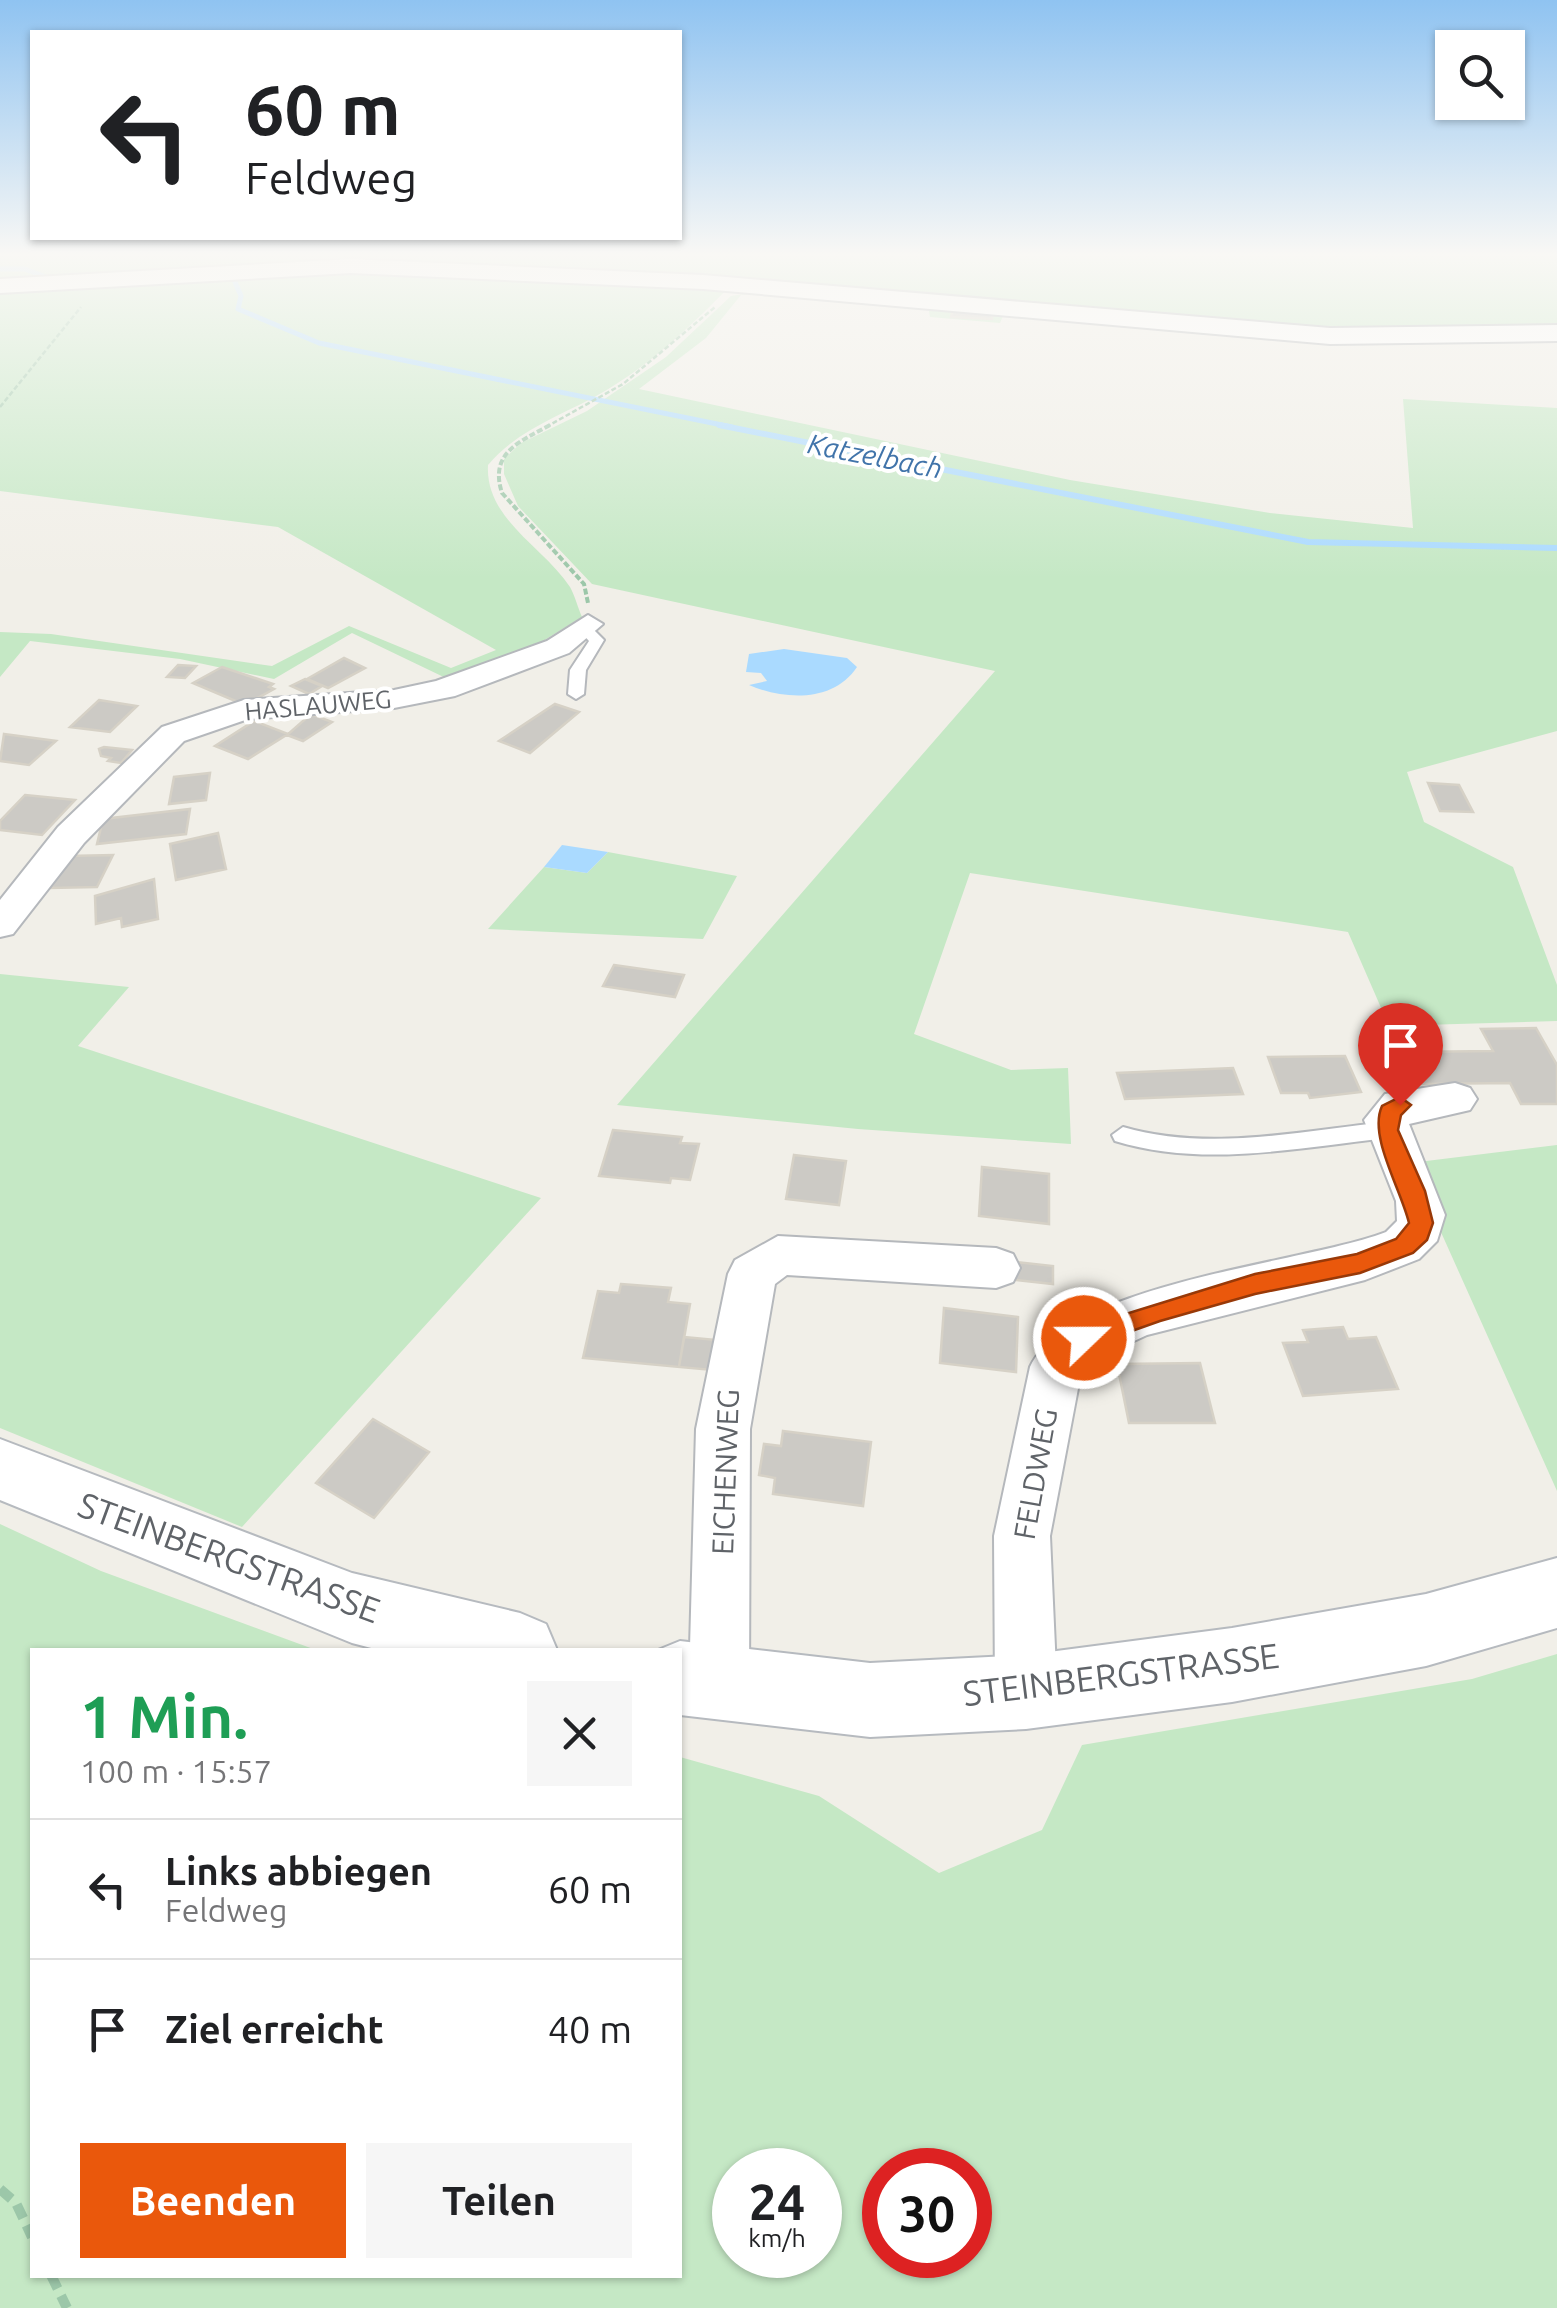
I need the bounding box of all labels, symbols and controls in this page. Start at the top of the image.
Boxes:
map controls [1435,30,1525,120]
button: search [1435,30,1525,120]
icon: left [80,70,210,200]
text: 60 m [245,70,401,148]
text: Feldweg [245,152,417,203]
water label: Katzelbach [805,427,945,484]
street label: HASLAUWEG [243,685,393,725]
pin [1358,1003,1443,1106]
icon: arrive [1373,1018,1428,1073]
position arrow [1032,1286,1136,1390]
street label: EICHENWEG [705,1388,745,1556]
street label: FELDWEG [1007,1405,1063,1542]
street label: STEINBERGSTRASSE [73,1484,386,1630]
street label: STEINBERGSTRASSE [961,1635,1281,1713]
button: close [527,1681,632,1786]
text: 1 Min. [80,1682,248,1749]
text: 100 m · 15:57 [80,1753,272,1789]
text: Links abbiegen [165,1850,432,1892]
icon: left [80,1862,135,1917]
text: 60 m [548,1868,632,1910]
text: Feldweg [165,1892,287,1928]
icon: arrive [80,2002,135,2057]
text: Ziel erreicht [165,2008,384,2050]
text: 40 m [548,2008,632,2050]
button: Beenden [80,2143,346,2258]
button: Teilen [366,2143,632,2258]
speed limit sign: 30 [862,2148,992,2278]
text: 24 [749,2173,805,2229]
text: km/h [748,2224,806,2252]

